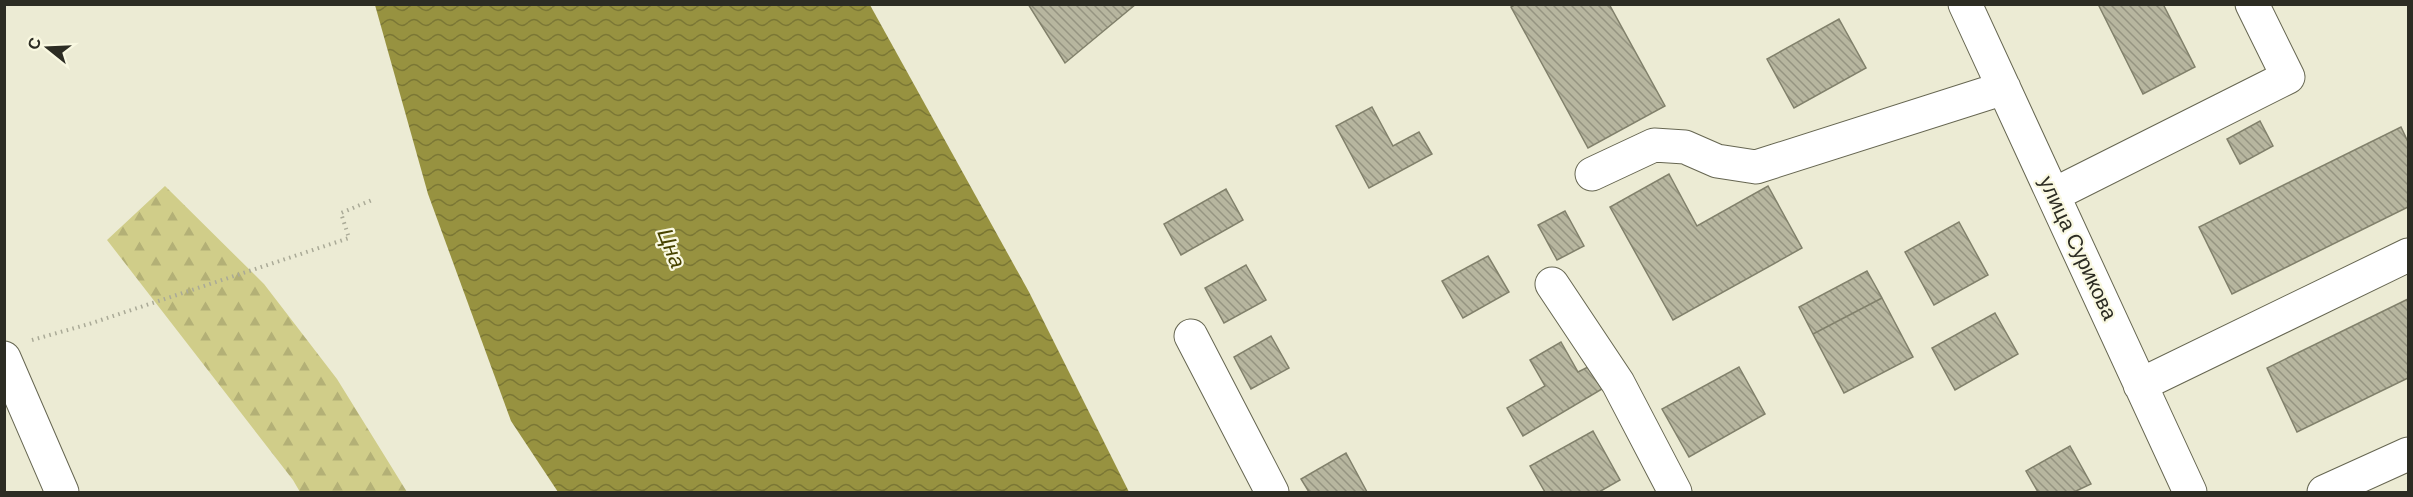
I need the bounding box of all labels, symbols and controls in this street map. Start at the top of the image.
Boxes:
north arrow [18,18,78,78]
text: С [22,34,46,52]
street label: улица Сурикова [2032,171,2124,325]
water label: Цна [651,224,693,272]

